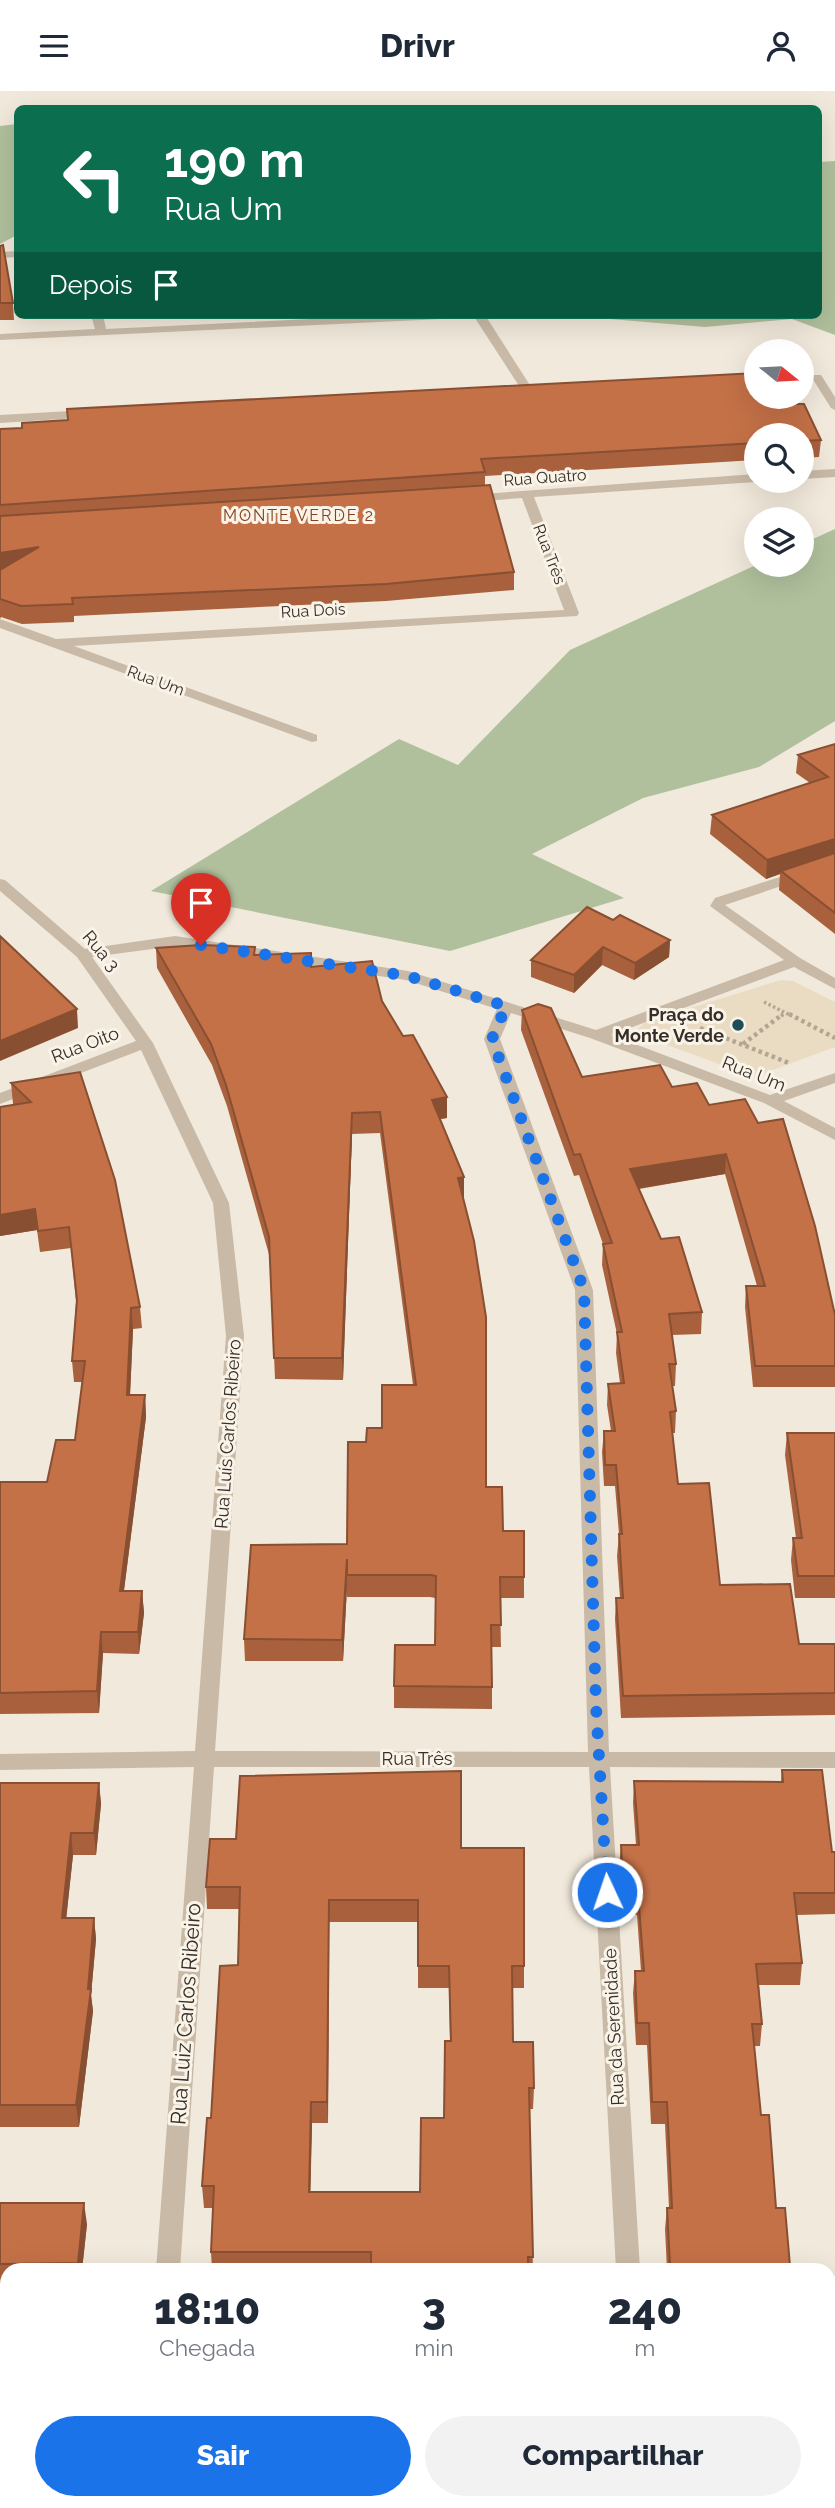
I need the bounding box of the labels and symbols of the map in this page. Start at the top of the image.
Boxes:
north arrow [744,339,814,409]
street label: Rua Quatro [503,465,587,490]
district label: MONTE VERDE 2 [223,506,375,525]
street label: Rua Três [529,521,570,587]
street label: Rua Dois [280,599,346,622]
street label: Rua Um [125,661,187,700]
pin [171,873,231,945]
street label: Rua 3 [78,926,124,975]
place label: Praça do Monte Verde [615,1004,724,1046]
marker: Praça do Monte Verde [730,1017,746,1033]
street label: Rua Oito [48,1022,122,1067]
street label: Rua Um [719,1051,789,1096]
street label: Rua Luís Carlos Ribeiro [210,1338,245,1530]
street label: Rua Três [382,1748,453,1769]
position arrow [570,1855,644,1929]
street label: Rua Luiz Carlos Ribeiro [165,1902,206,2126]
street label: Rua da Serenidade [599,1947,628,2106]

